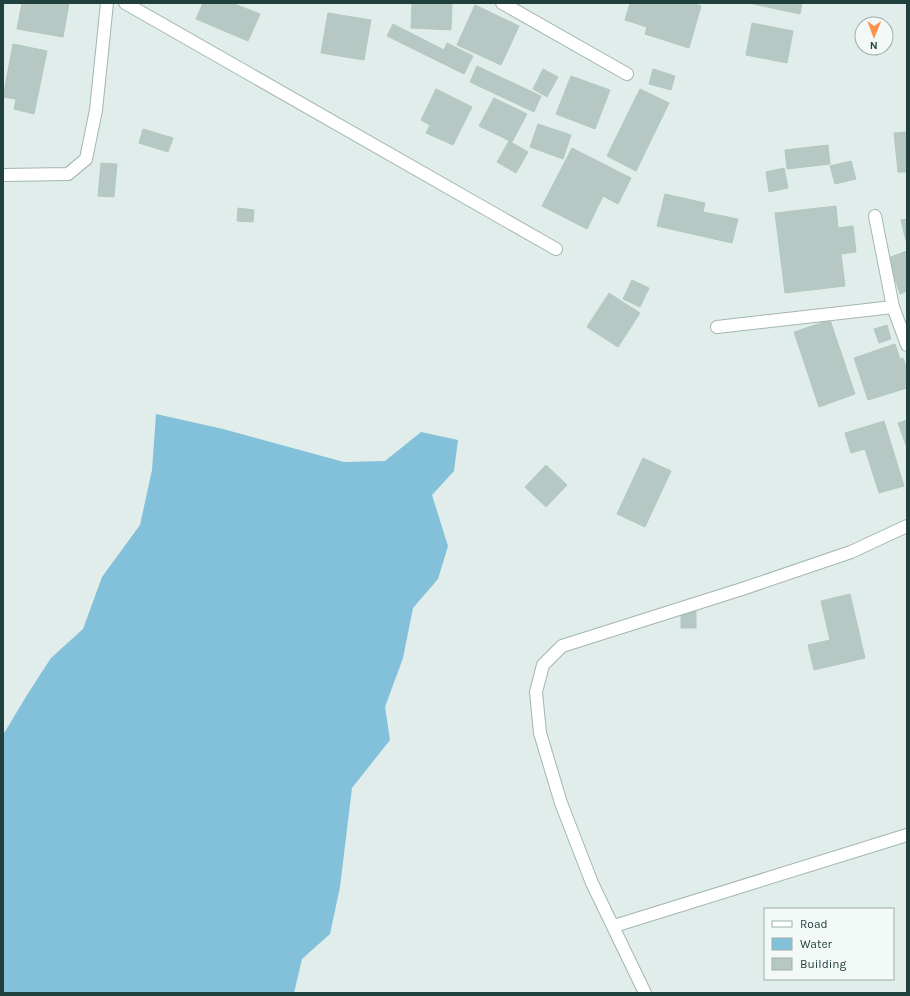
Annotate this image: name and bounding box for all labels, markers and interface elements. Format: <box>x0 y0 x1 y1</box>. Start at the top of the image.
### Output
north arrow <box>854 16 894 56</box>
text: N <box>870 39 878 52</box>
legend <box>764 908 894 980</box>
text: Road <box>800 917 828 931</box>
text: Water <box>800 937 833 951</box>
text: Building <box>800 957 847 971</box>

